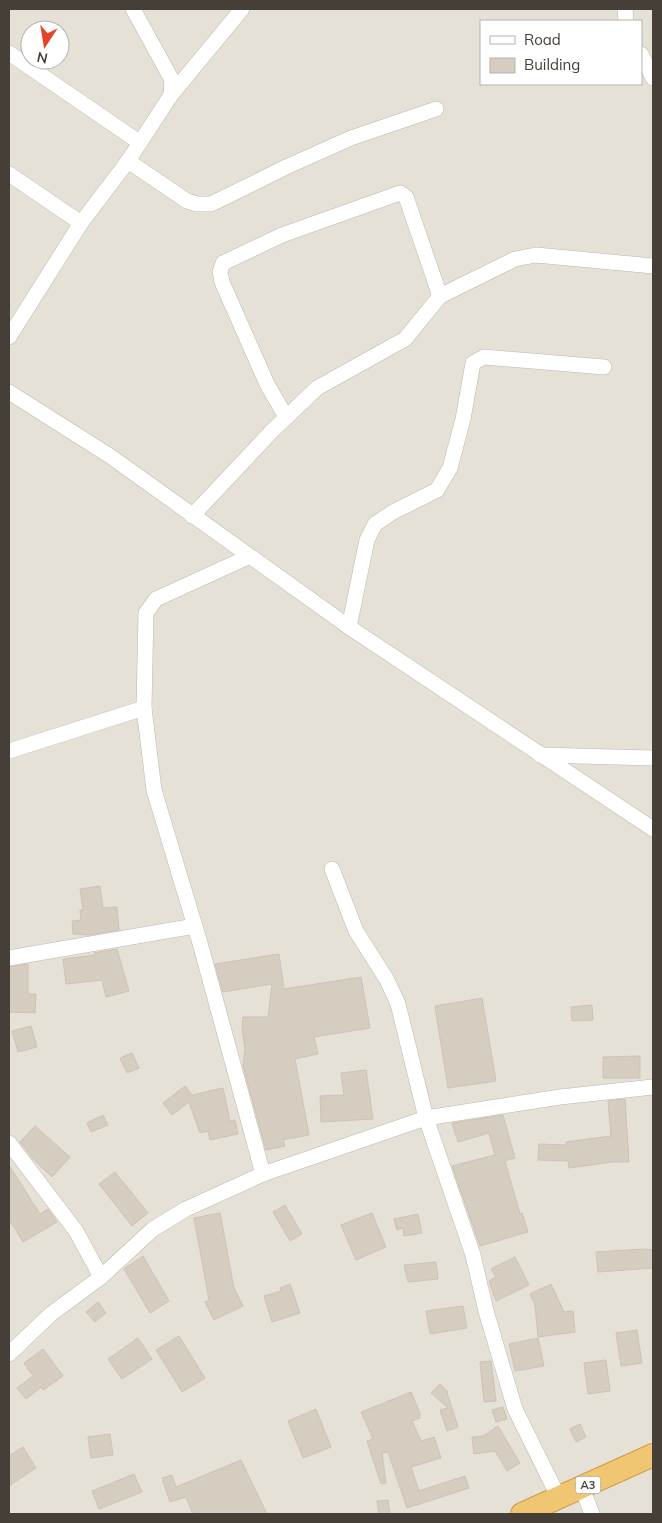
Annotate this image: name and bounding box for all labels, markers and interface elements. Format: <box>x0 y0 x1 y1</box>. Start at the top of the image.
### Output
north arrow <box>20 20 70 70</box>
legend <box>480 20 642 85</box>
text: Road <box>524 30 561 49</box>
text: N <box>35 48 49 68</box>
text: Building <box>524 55 580 74</box>
road number: A3 <box>576 1476 600 1494</box>

